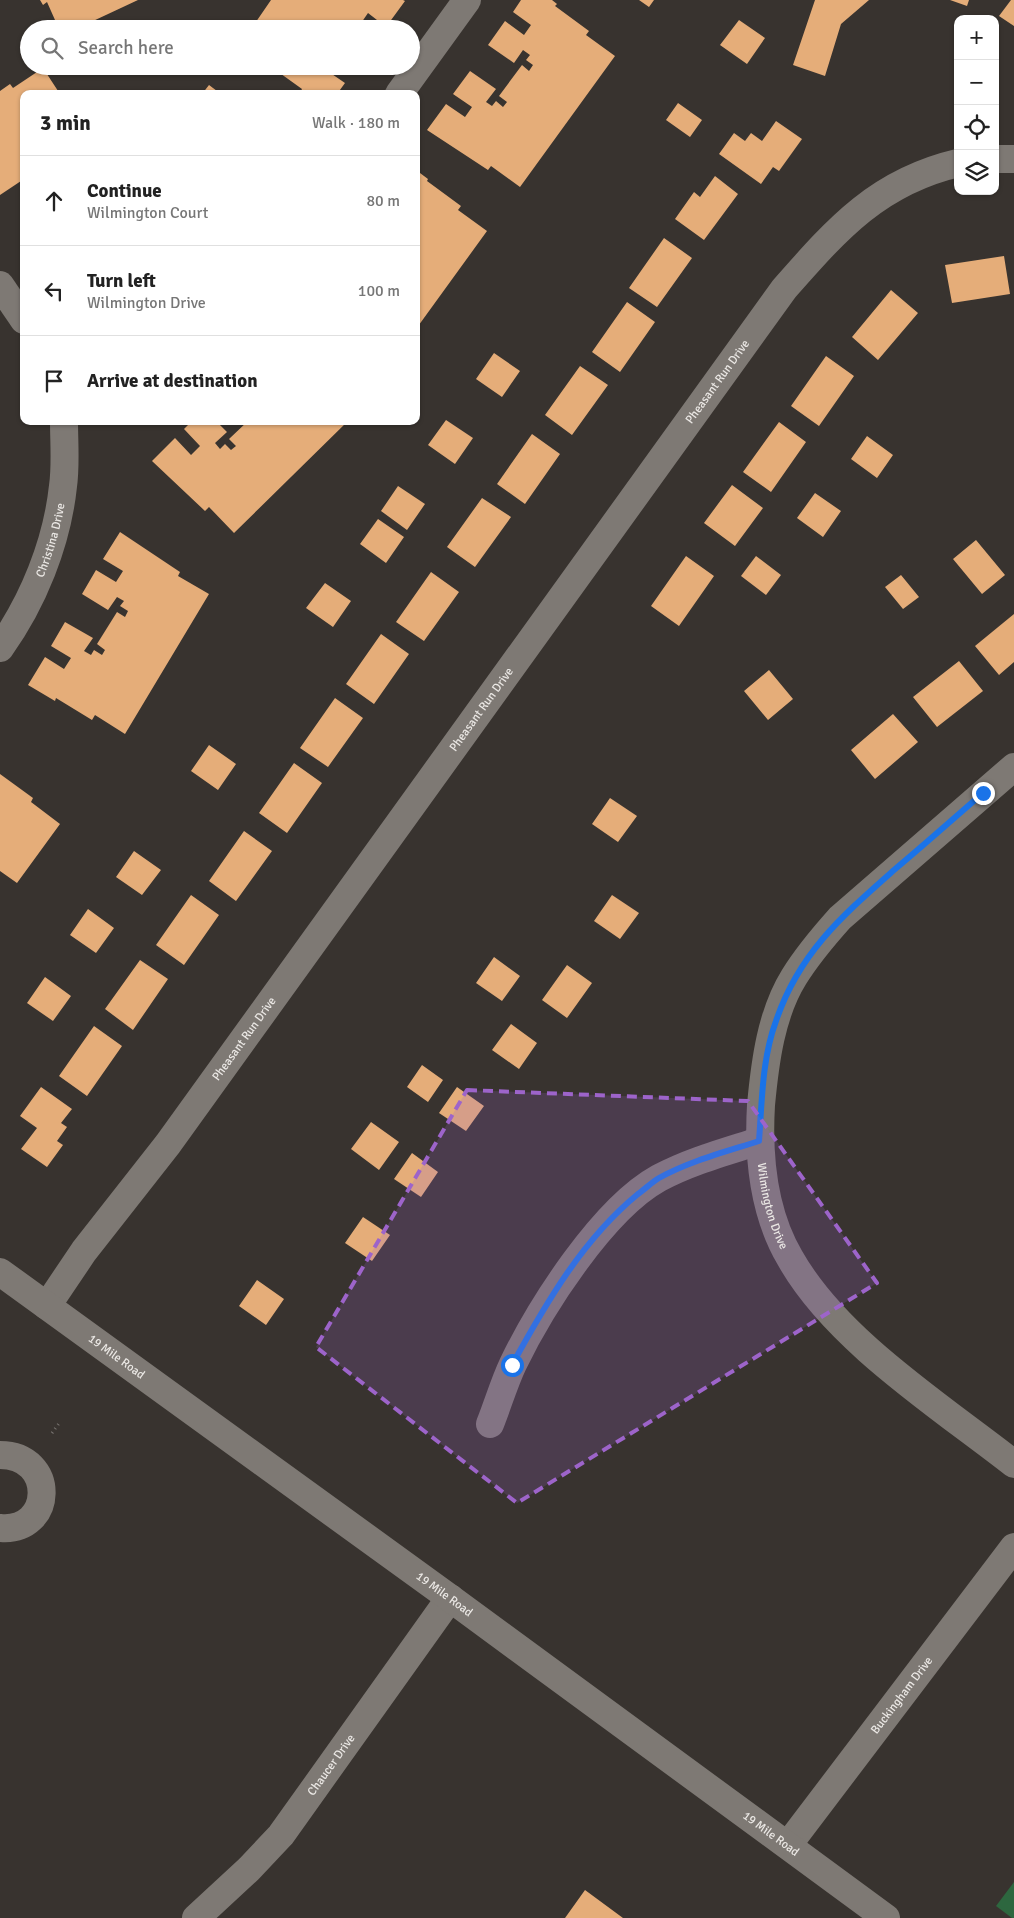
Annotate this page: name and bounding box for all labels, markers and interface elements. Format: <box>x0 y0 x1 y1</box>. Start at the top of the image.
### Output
map controls <box>954 15 999 195</box>
button: + <box>954 15 999 60</box>
search box <box>20 20 420 75</box>
icon: search <box>38 34 66 62</box>
text: Search here <box>78 36 174 60</box>
button: − <box>954 60 999 105</box>
button: locate <box>954 105 999 150</box>
text: 3 min <box>40 110 91 136</box>
text: Walk · 180 m <box>312 113 400 133</box>
button: layers <box>954 150 999 195</box>
text: Continue <box>87 179 162 203</box>
icon: ahead <box>40 187 68 215</box>
text: 80 m <box>366 191 400 211</box>
text: Wilmington Court <box>87 203 208 223</box>
text: Turn left <box>87 269 156 293</box>
icon: left <box>40 277 68 305</box>
text: 100 m <box>358 281 400 301</box>
text: Wilmington Drive <box>87 293 206 313</box>
street label: Pheasant Run Drive <box>682 337 753 427</box>
icon: arrive <box>40 367 68 395</box>
text: Arrive at destination <box>87 369 258 393</box>
street label: Christina Drive <box>33 502 69 580</box>
street label: Pheasant Run Drive <box>446 665 517 755</box>
route end <box>972 782 995 805</box>
street label: Pheasant Run Drive <box>209 994 279 1084</box>
street label: Wilmington Drive <box>754 1162 791 1252</box>
street label: 19 Mile Road <box>85 1331 148 1382</box>
route start <box>501 1354 524 1377</box>
street label: 19 Mile Road <box>413 1569 476 1620</box>
street label: Buckingham Drive <box>868 1654 936 1737</box>
street label: Chaucer Drive <box>304 1732 358 1799</box>
street label: 19 Mile Road <box>740 1808 802 1860</box>

